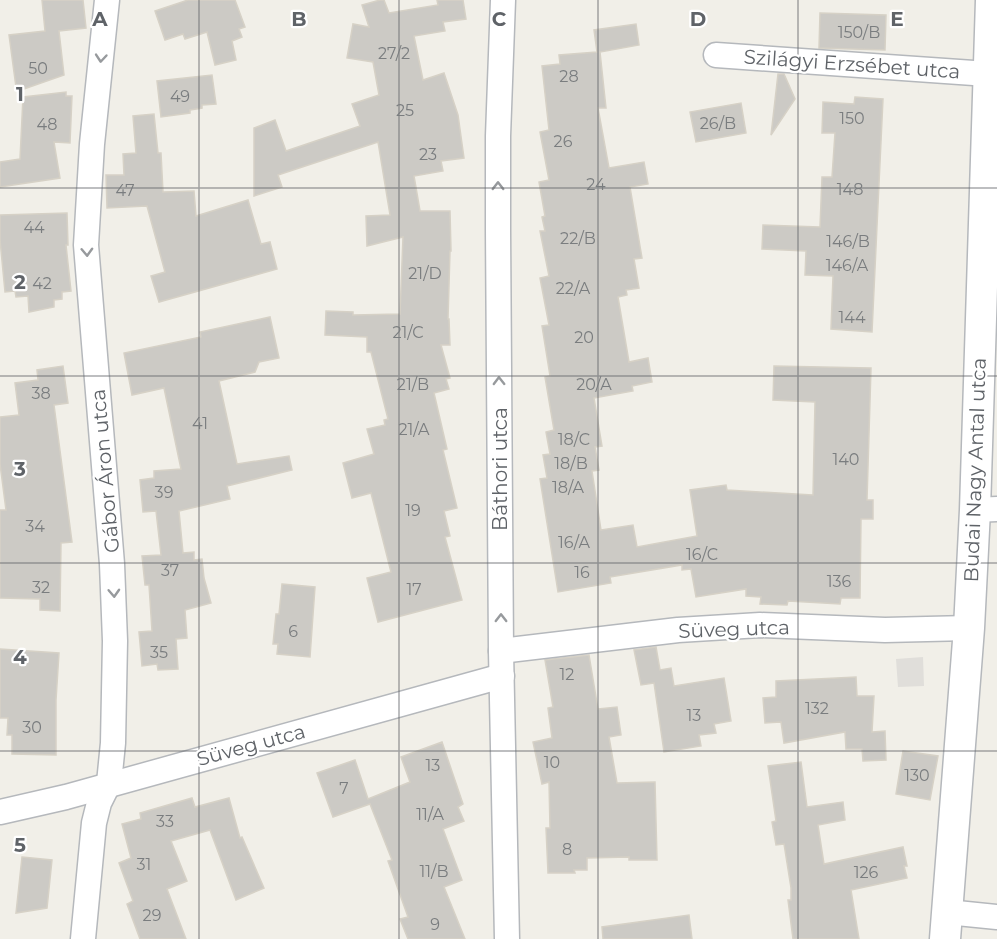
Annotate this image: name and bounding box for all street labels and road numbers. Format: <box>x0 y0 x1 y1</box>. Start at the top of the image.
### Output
street label: Szilágyi Erzsébet utca <box>743 44 961 84</box>
street label: Budai Nagy Antal utca <box>959 357 991 583</box>
street label: Gábor Áron utca <box>86 388 124 554</box>
street label: Báthori utca <box>488 407 512 531</box>
street label: Süveg utca <box>678 615 790 643</box>
street label: Süveg utca <box>194 719 308 771</box>

